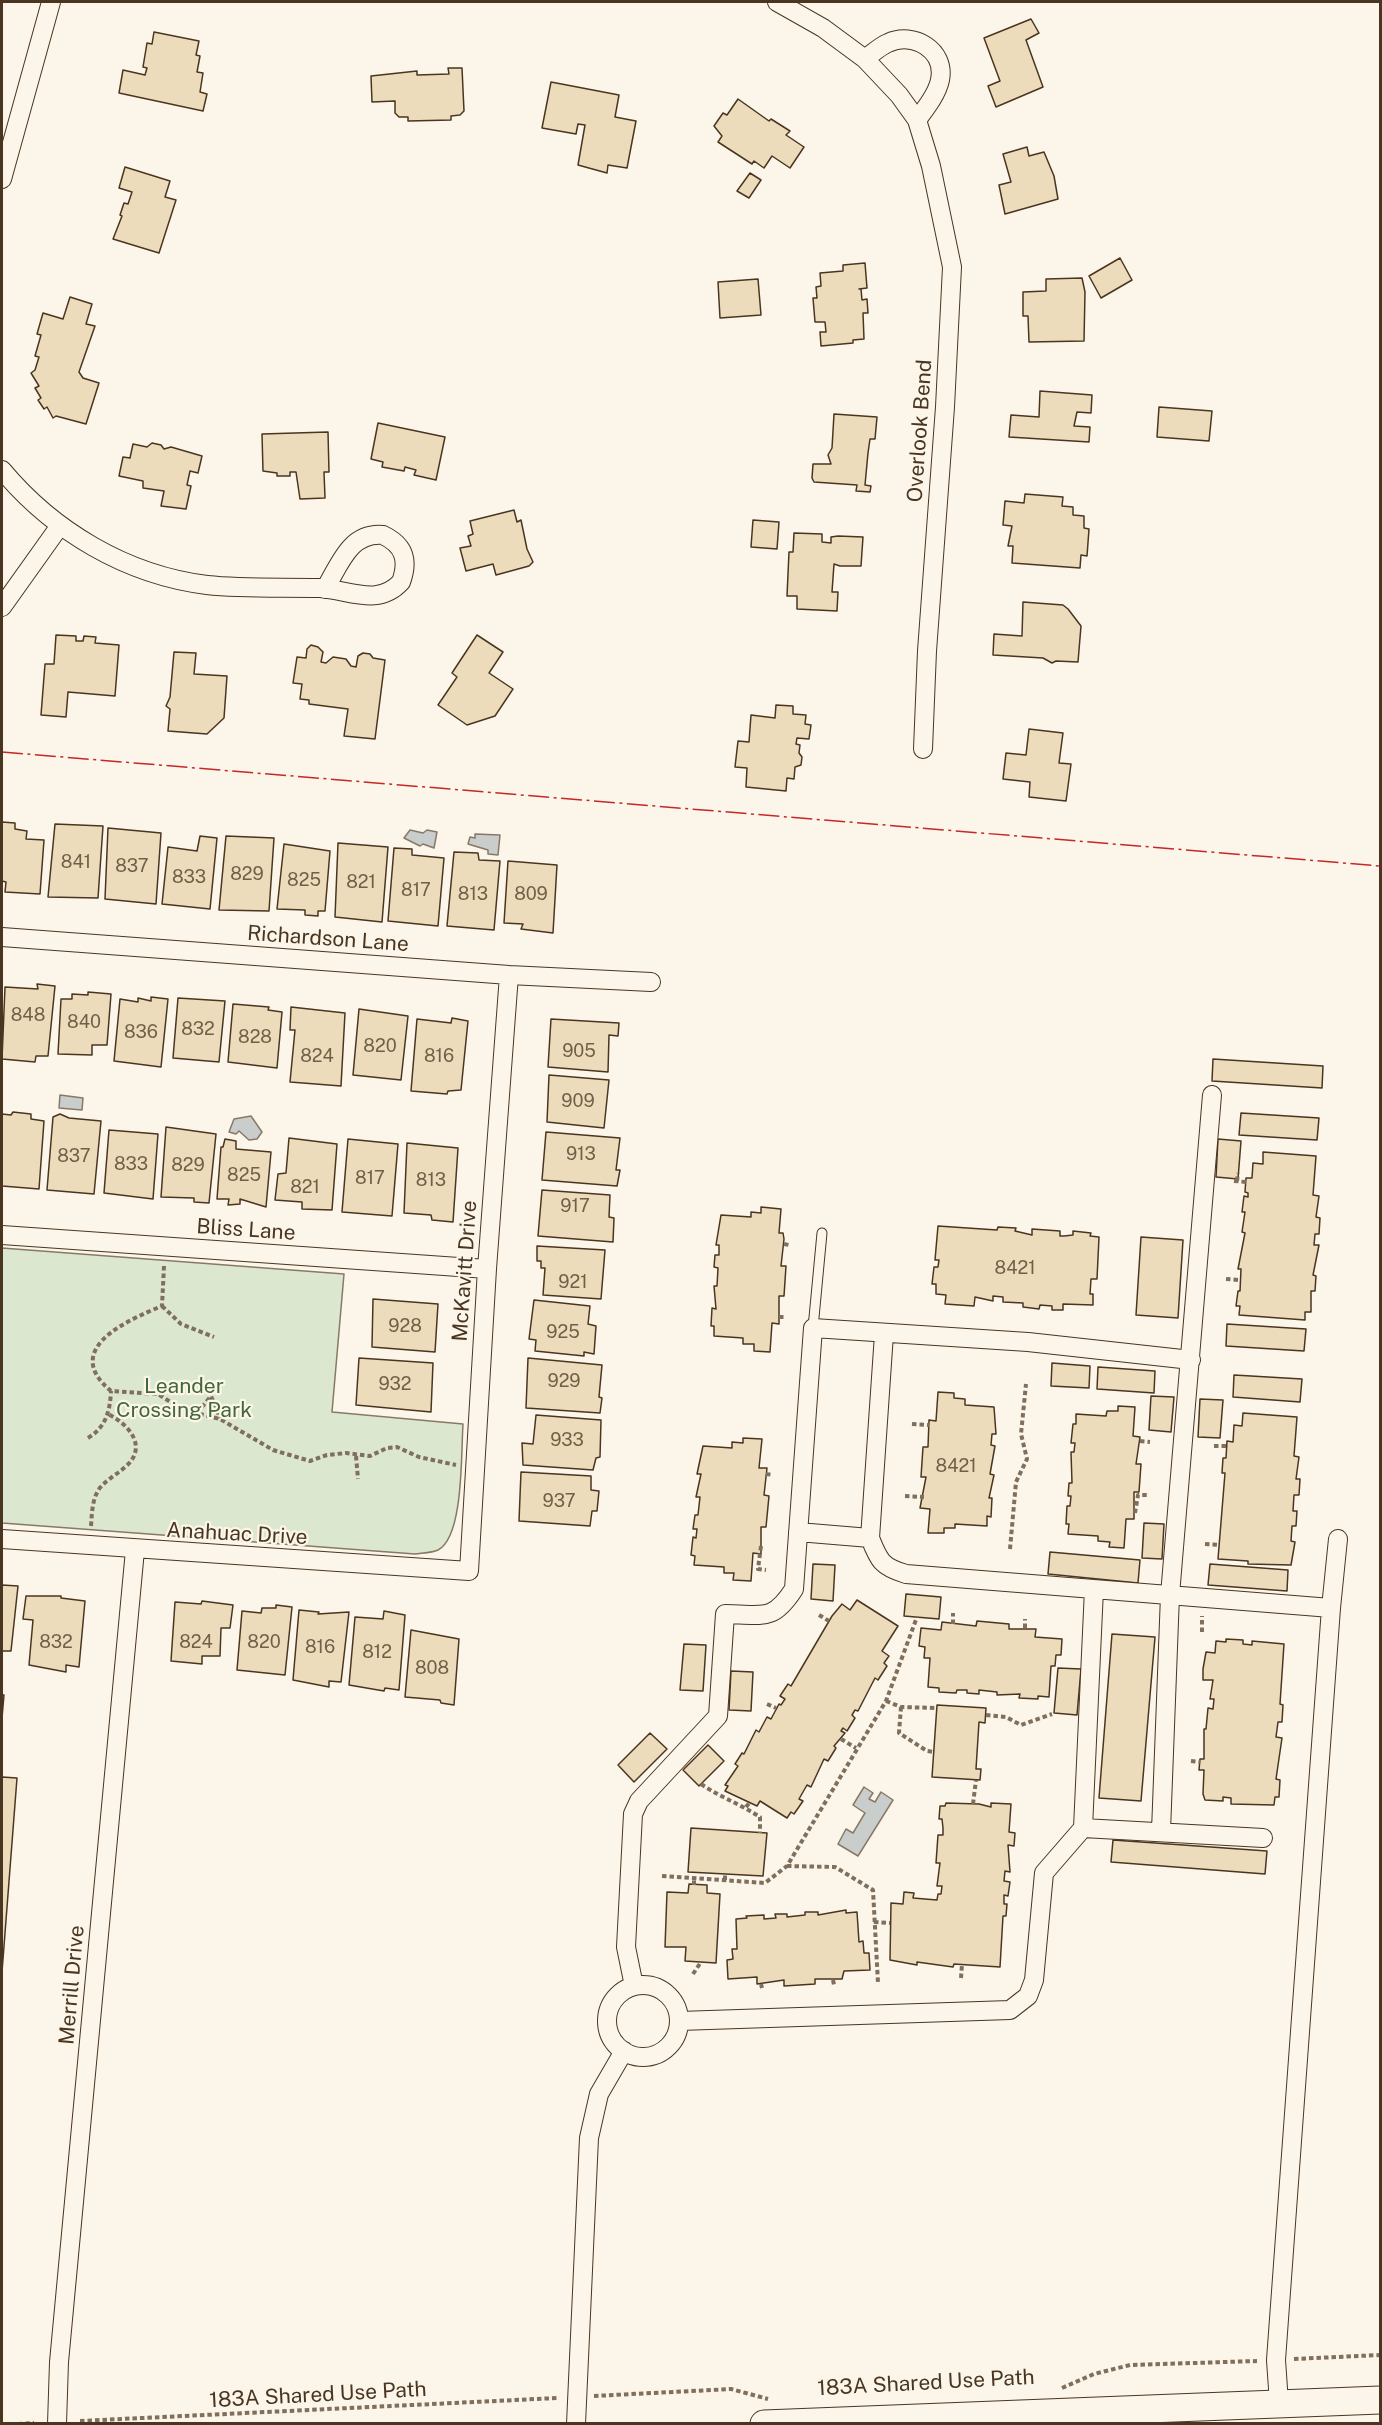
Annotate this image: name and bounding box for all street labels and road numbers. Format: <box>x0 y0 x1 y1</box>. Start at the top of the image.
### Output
street label: Overlook Bend <box>902 359 938 503</box>
street label: Richardson Lane <box>246 921 410 957</box>
street label: McKavitt Drive <box>447 1200 483 1342</box>
street label: Bliss Lane <box>196 1214 296 1246</box>
street label: Anahuac Drive <box>166 1518 308 1550</box>
street label: Merrill Drive <box>54 1924 90 2046</box>
street label: 183A Shared Use Path <box>817 2365 1035 2401</box>
street label: 183A Shared Use Path <box>209 2377 427 2413</box>

